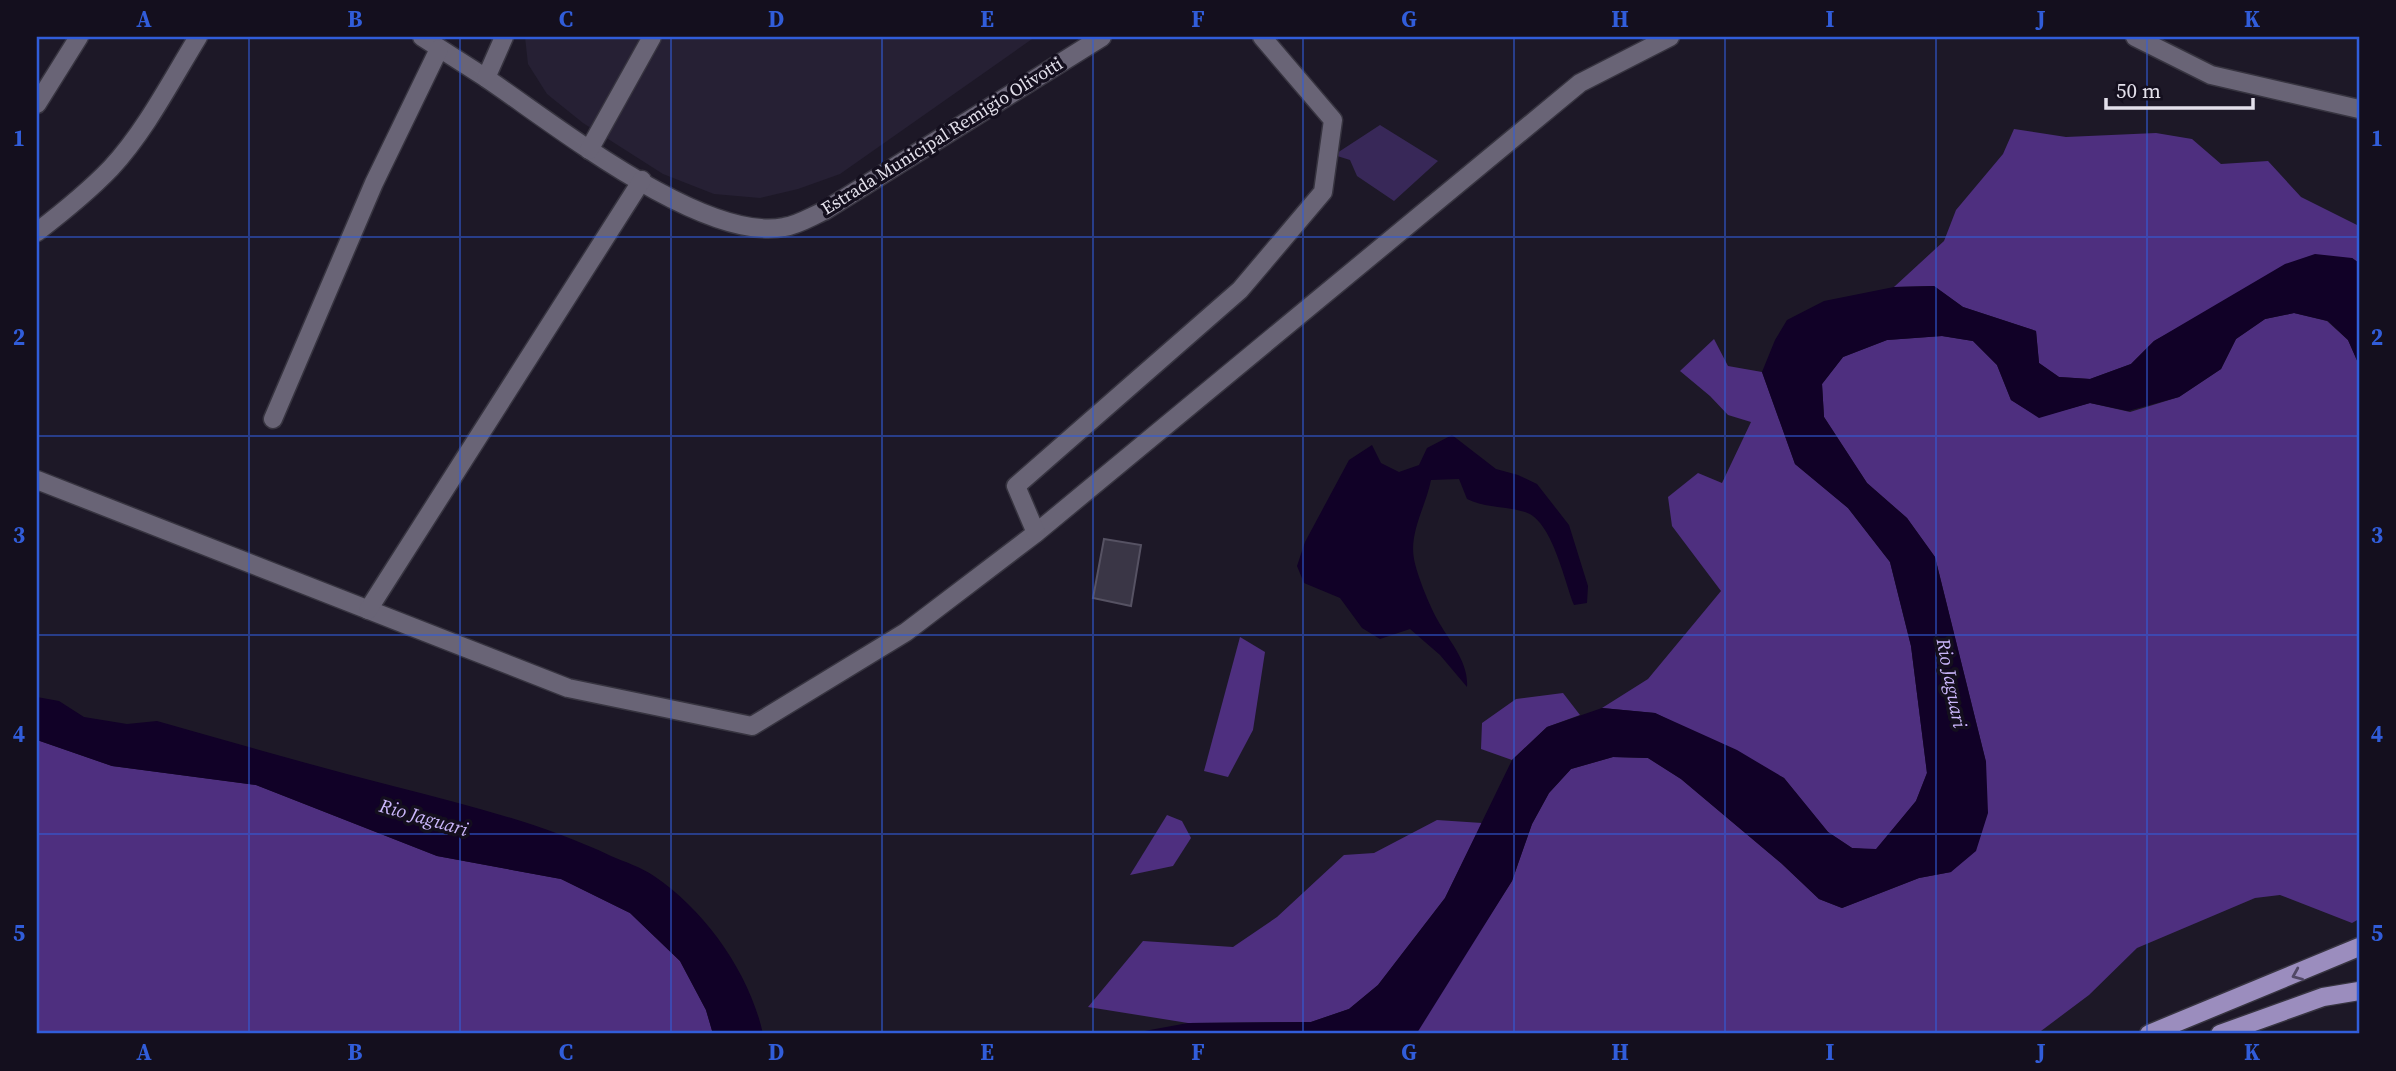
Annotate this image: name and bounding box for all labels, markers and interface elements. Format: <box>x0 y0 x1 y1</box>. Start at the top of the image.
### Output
text: A <box>136 3 152 35</box>
text: B <box>348 3 363 35</box>
text: C <box>559 3 573 35</box>
text: D <box>768 3 784 35</box>
text: E <box>980 3 994 35</box>
text: F <box>1191 3 1205 35</box>
text: G <box>1401 3 1417 35</box>
text: H <box>1611 3 1629 35</box>
text: I <box>1826 3 1835 35</box>
text: J <box>2034 3 2046 35</box>
text: K <box>2244 3 2260 35</box>
street label: Estrada Municipal Remigio Olivotti <box>816 51 1067 220</box>
scale bar <box>2106 66 2252 110</box>
text: 50 m <box>2116 76 2161 105</box>
text: 1 <box>13 122 25 154</box>
text: 1 <box>2371 122 2383 154</box>
text: 2 <box>13 321 25 353</box>
text: 2 <box>2371 321 2383 353</box>
text: 3 <box>13 519 25 551</box>
text: 3 <box>2371 519 2383 551</box>
water label: Rio Jaguari <box>1930 635 1973 730</box>
text: 4 <box>13 718 25 750</box>
text: 4 <box>2371 718 2383 750</box>
water label: Rio Jaguari <box>376 792 472 842</box>
text: 5 <box>13 917 25 949</box>
text: 5 <box>2371 917 2383 949</box>
one-way arrow <box>2291 967 2304 981</box>
text: A <box>136 1036 152 1068</box>
text: B <box>348 1036 363 1068</box>
text: C <box>559 1036 573 1068</box>
text: D <box>768 1036 784 1068</box>
text: E <box>980 1036 994 1068</box>
text: F <box>1191 1036 1205 1068</box>
text: G <box>1401 1036 1417 1068</box>
text: H <box>1611 1036 1629 1068</box>
text: I <box>1826 1036 1835 1068</box>
text: J <box>2034 1036 2046 1068</box>
text: K <box>2244 1036 2260 1068</box>

